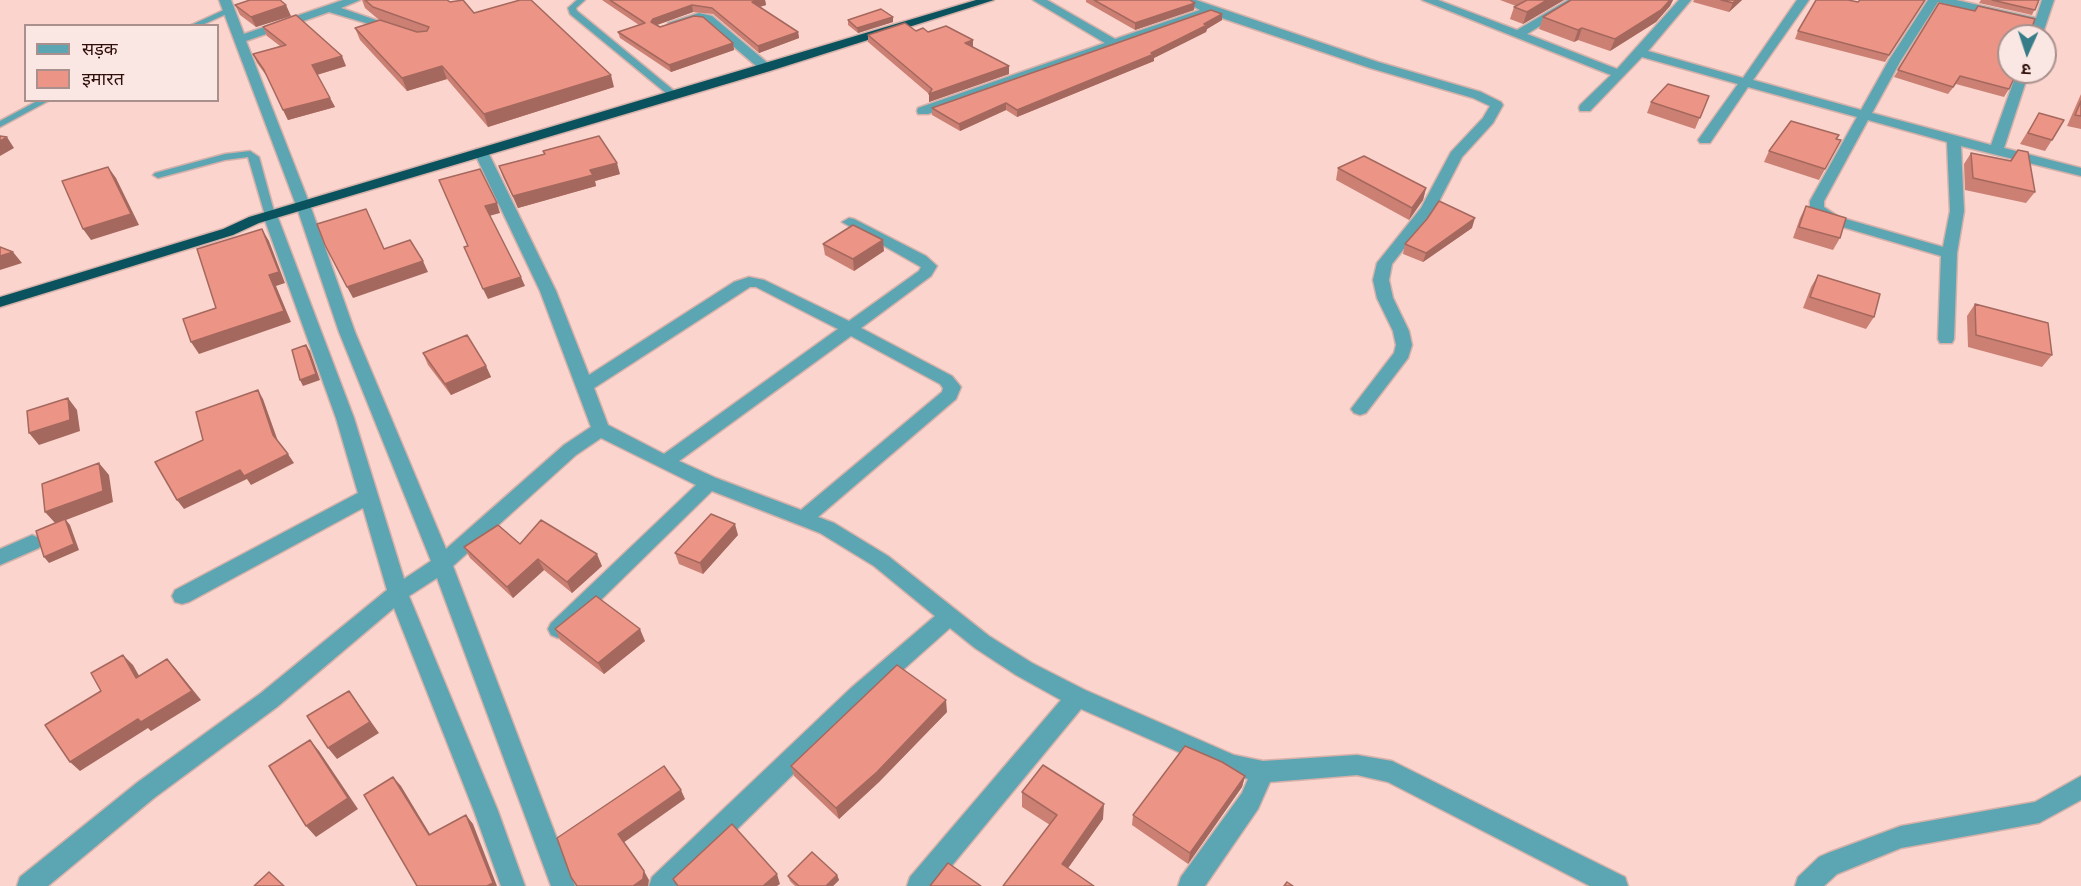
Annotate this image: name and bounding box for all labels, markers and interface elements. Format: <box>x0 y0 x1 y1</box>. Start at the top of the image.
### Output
legend <box>24 24 219 102</box>
north arrow <box>1997 24 2057 84</box>
text: सड़क <box>82 37 118 60</box>
text: उ <box>2021 60 2031 80</box>
text: इमारत <box>82 67 124 90</box>

